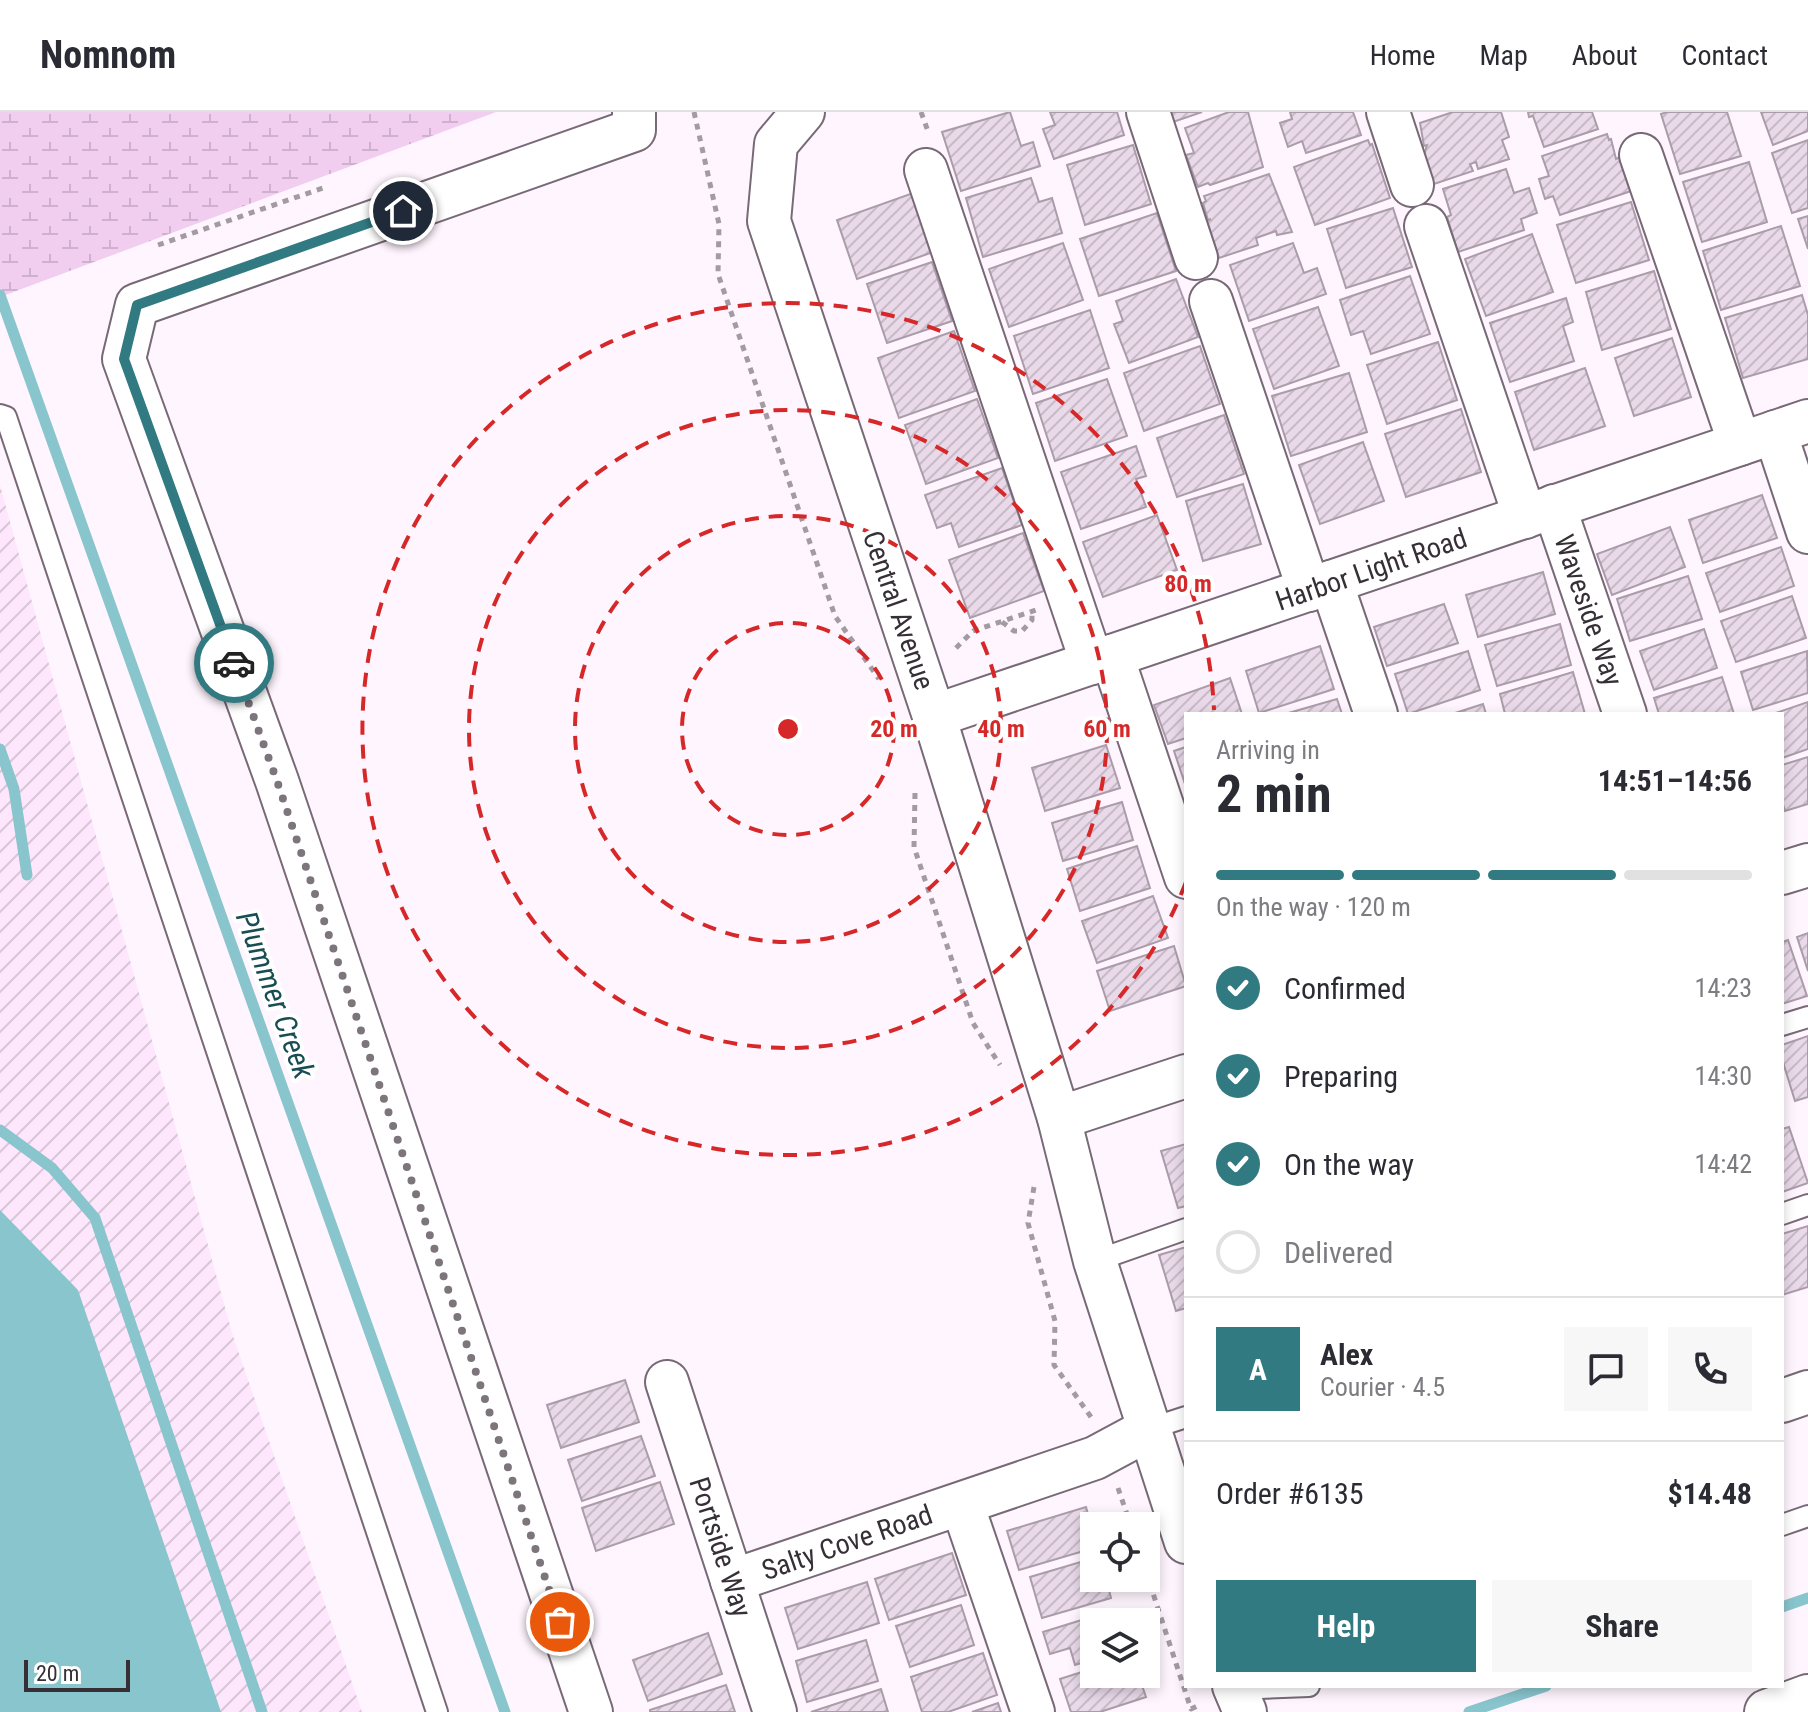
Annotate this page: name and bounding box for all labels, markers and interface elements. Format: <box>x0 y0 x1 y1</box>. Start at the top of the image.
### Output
text: Nomnom <box>40 33 176 77</box>
text: Home <box>1370 39 1435 72</box>
text: Map <box>1479 39 1528 72</box>
text: About <box>1572 39 1638 72</box>
text: Contact <box>1682 39 1768 72</box>
pin <box>369 177 437 245</box>
icon: home <box>381 189 425 233</box>
street label: Harbor Light Road <box>1271 521 1471 618</box>
street label: Central Avenue <box>856 526 941 694</box>
street label: Waveside Way <box>1547 530 1630 690</box>
text: 80 m <box>1164 570 1212 598</box>
courier <box>194 623 274 703</box>
icon: car <box>212 641 256 685</box>
centre of rings <box>774 715 802 743</box>
text: 20 m <box>870 715 918 743</box>
text: 40 m <box>977 715 1025 743</box>
text: 60 m <box>1083 715 1131 743</box>
text: Arriving in <box>1216 735 1320 765</box>
text: 14:51–14:56 <box>1598 763 1752 798</box>
text: 2 min <box>1216 764 1332 825</box>
text: On the way · 120 m <box>1216 892 1411 922</box>
water label: Plummer Creek <box>229 906 322 1084</box>
icon: check <box>1216 966 1260 1010</box>
text: Confirmed <box>1284 971 1406 1006</box>
text: 14:23 <box>1695 973 1752 1003</box>
icon: check <box>1216 1054 1260 1098</box>
text: Preparing <box>1284 1059 1398 1094</box>
text: 14:30 <box>1695 1061 1752 1091</box>
icon: check <box>1216 1142 1260 1186</box>
text: On the way <box>1284 1147 1414 1182</box>
text: 14:42 <box>1695 1149 1752 1179</box>
text: Delivered <box>1284 1235 1393 1270</box>
button: chat <box>1564 1327 1648 1411</box>
button: phone <box>1668 1327 1752 1411</box>
text: Alex <box>1320 1337 1373 1372</box>
text: A <box>1249 1352 1267 1387</box>
text: Courier · 4.5 <box>1320 1372 1445 1402</box>
street label: Portside Way <box>682 1473 759 1622</box>
text: Order #6135 <box>1216 1476 1364 1511</box>
text: $14.48 <box>1667 1476 1752 1511</box>
street label: Salty Cove Road <box>758 1498 937 1587</box>
map controls <box>1080 1512 1160 1688</box>
button: locate <box>1080 1512 1160 1592</box>
button: Help <box>1216 1580 1476 1672</box>
button: Share <box>1492 1580 1752 1672</box>
pin <box>526 1588 594 1656</box>
icon: bag <box>538 1600 582 1644</box>
button: layers <box>1080 1608 1160 1688</box>
scale bar <box>24 1656 130 1692</box>
text: 20 m <box>36 1661 79 1686</box>

